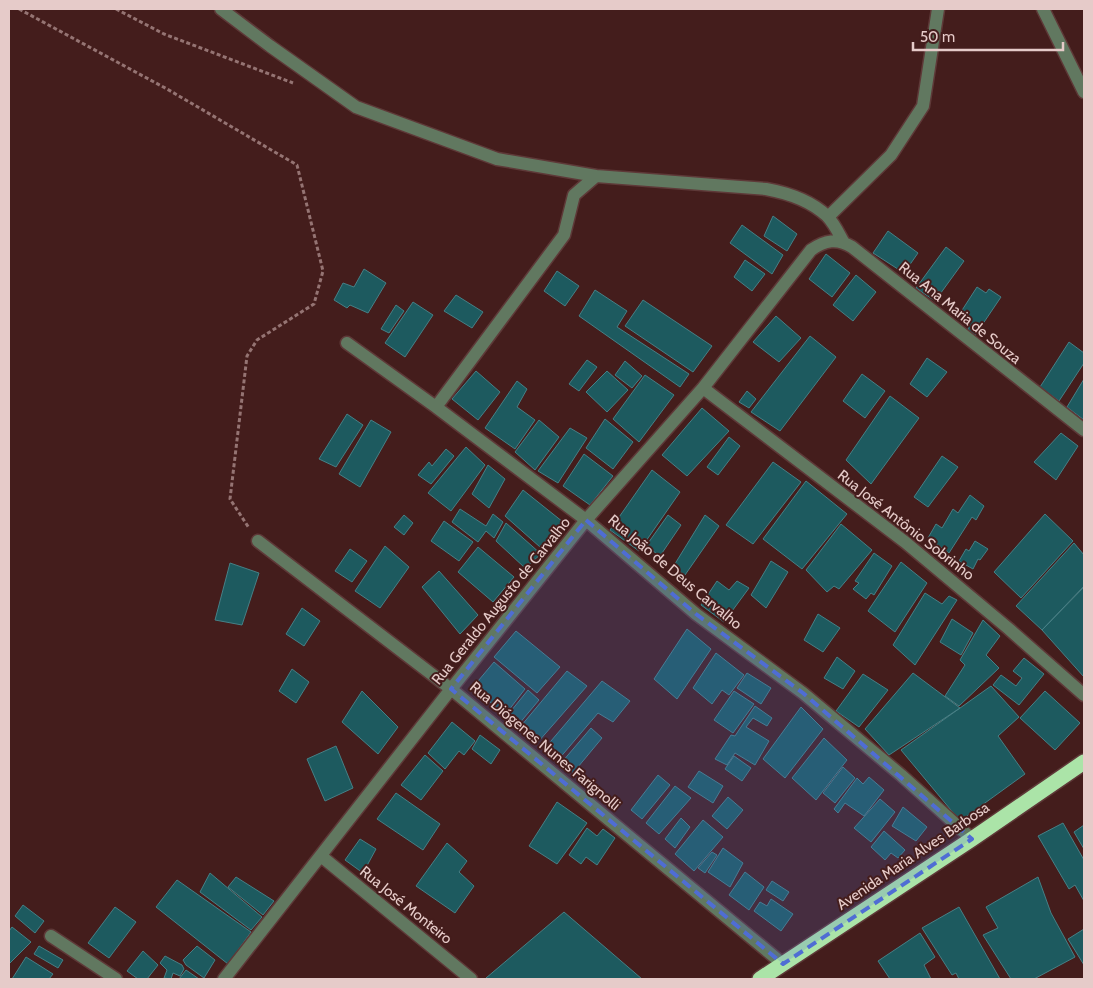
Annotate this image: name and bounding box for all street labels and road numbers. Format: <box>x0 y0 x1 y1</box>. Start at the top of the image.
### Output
street label: Rua Ana Maria de Souza <box>895 258 1025 368</box>
street label: Rua José Antônio Sobrinho <box>834 466 978 584</box>
street label: Rua João de Deus Carvalho <box>605 511 745 633</box>
street label: Rua Geraldo Augusto de Carvalho <box>428 514 574 688</box>
street label: Rua Diógenes Nunes Farignolli <box>466 678 624 814</box>
street label: Avenida Maria Alves Barbosa <box>833 798 993 914</box>
street label: Rua José Monteiro <box>356 862 456 948</box>

